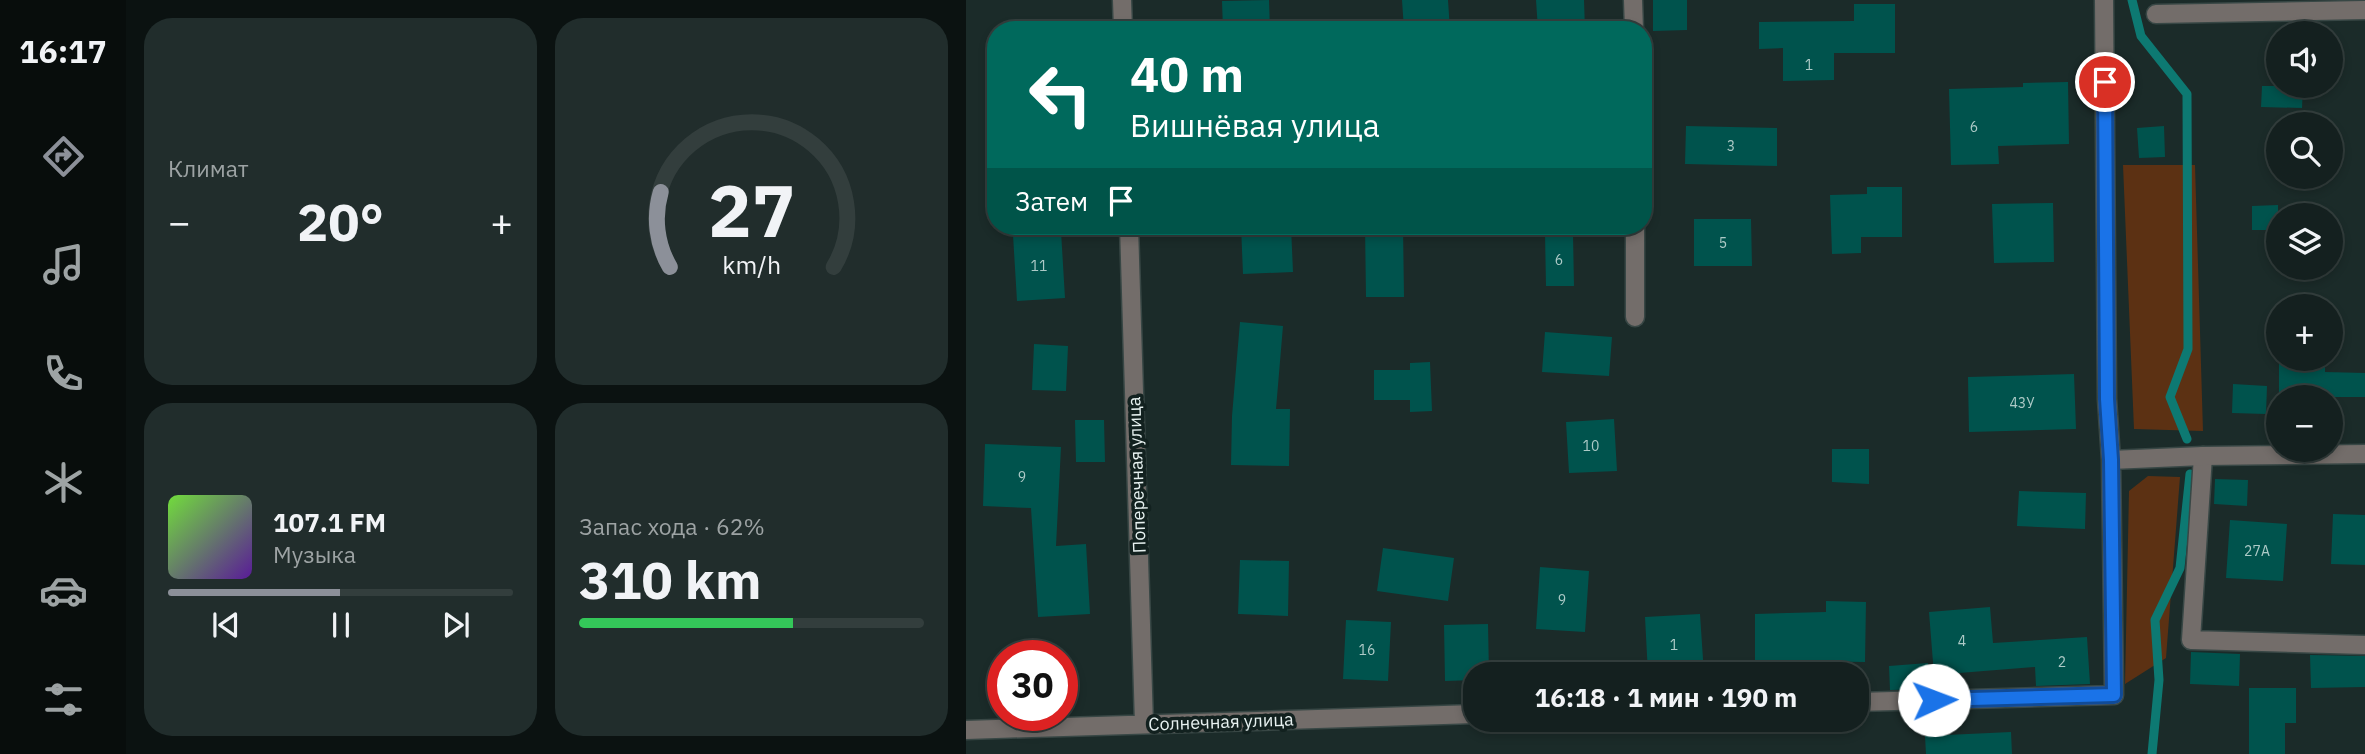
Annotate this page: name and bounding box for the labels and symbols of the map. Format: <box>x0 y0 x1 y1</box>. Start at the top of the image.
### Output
pin <box>2075 52 2135 112</box>
house number: 1 <box>1805 56 1813 74</box>
house number: 6 <box>1970 118 1978 136</box>
house number: 3 <box>1727 137 1735 155</box>
house number: 5 <box>1719 234 1727 252</box>
house number: 6 <box>1555 251 1563 269</box>
house number: 11 <box>1031 257 1047 275</box>
house number: 43У <box>2009 394 2035 412</box>
street label: Поперечная улица <box>1122 396 1151 554</box>
house number: 10 <box>1583 437 1599 455</box>
house number: 9 <box>1018 468 1026 486</box>
house number: 27А <box>2244 542 2270 560</box>
house number: 9 <box>1558 591 1566 609</box>
house number: 4 <box>1958 632 1966 650</box>
house number: 1 <box>1670 636 1678 654</box>
speed limit sign: 30 <box>987 640 1078 731</box>
house number: 16 <box>1359 641 1375 659</box>
house number: 2 <box>2058 653 2066 671</box>
position arrow <box>1897 663 1971 737</box>
street label: Солнечная улица <box>1148 707 1294 736</box>

